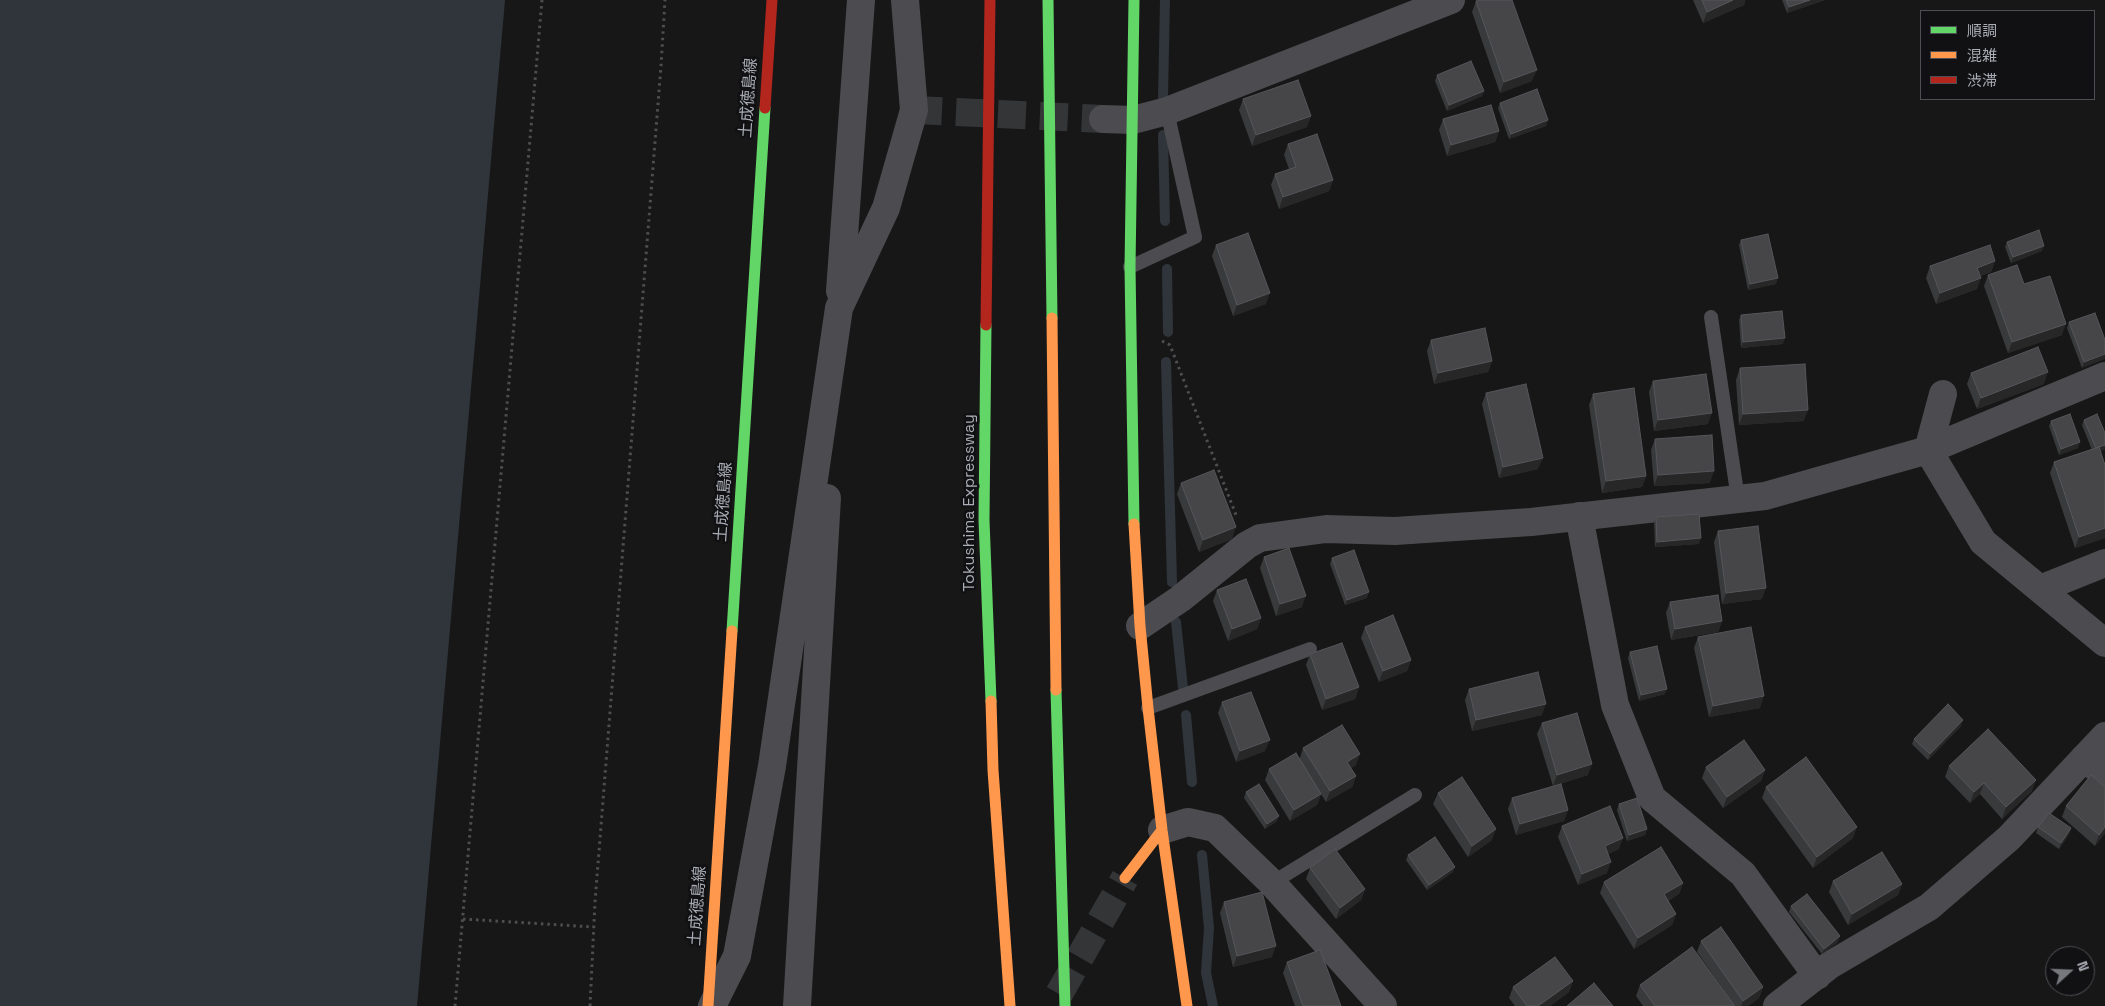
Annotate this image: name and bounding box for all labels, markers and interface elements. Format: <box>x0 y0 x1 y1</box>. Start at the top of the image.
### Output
legend <box>1920 10 2095 100</box>
text: 順調 <box>1967 21 1997 40</box>
text: 混雑 <box>1967 46 1997 65</box>
street label: 土成徳島線 <box>737 57 761 139</box>
text: 渋滞 <box>1967 71 1997 90</box>
street label: Tokushima Expressway <box>960 414 980 592</box>
street label: 土成徳島線 <box>712 461 736 543</box>
street label: 土成徳島線 <box>686 865 710 947</box>
north arrow <box>2045 946 2095 996</box>
text: N <box>2073 959 2093 974</box>

